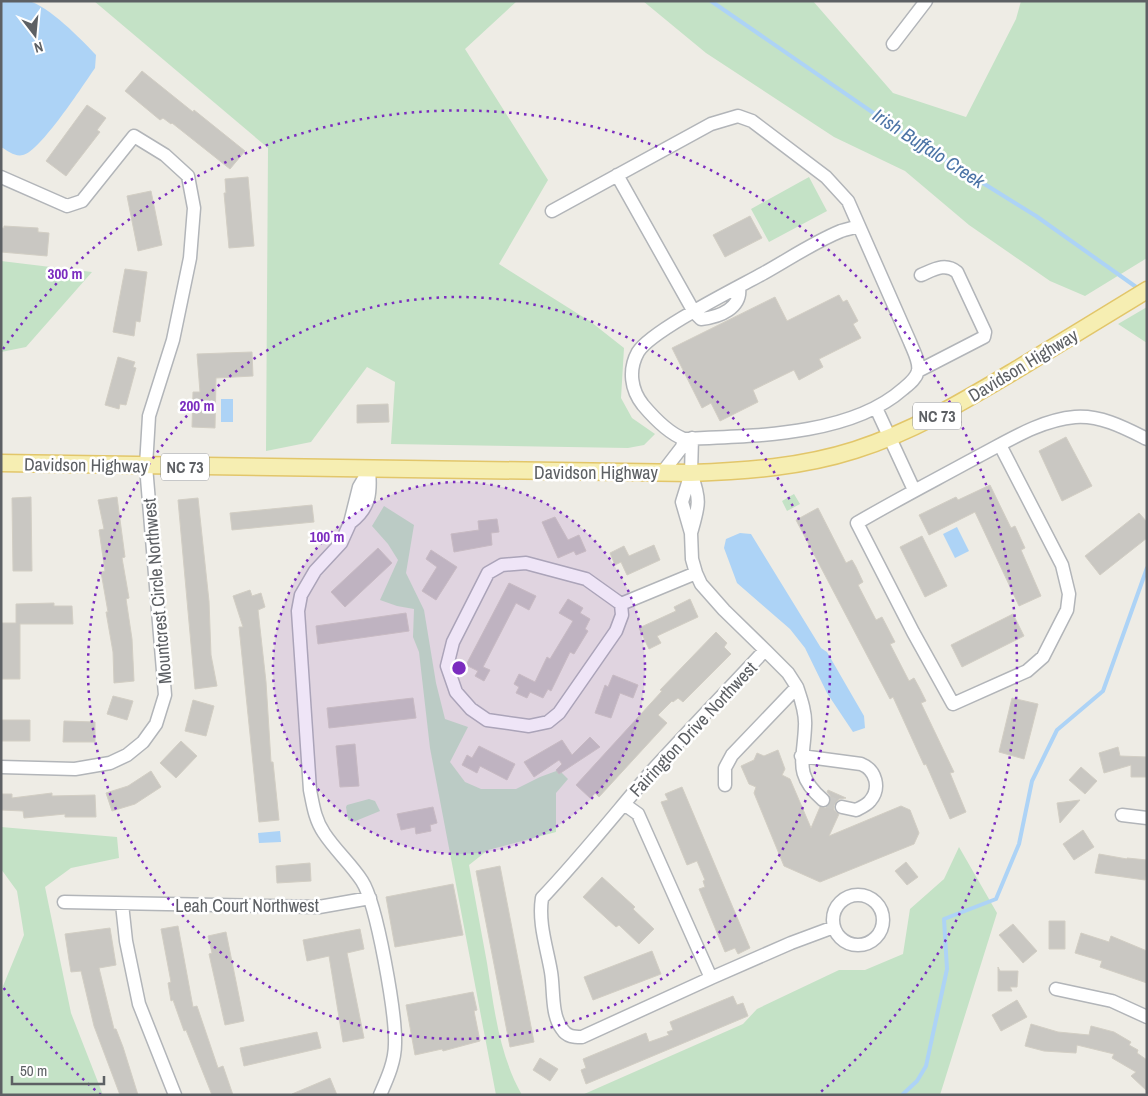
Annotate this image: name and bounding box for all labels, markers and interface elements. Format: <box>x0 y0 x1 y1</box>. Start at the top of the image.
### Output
north arrow <box>10 10 60 60</box>
text: N <box>32 38 45 57</box>
water label: Irish Buffalo Creek <box>868 102 991 195</box>
text: 300 m <box>48 263 82 284</box>
street label: Davidson Highway <box>963 322 1083 408</box>
text: 200 m <box>180 395 214 416</box>
road number: NC 73 <box>913 402 961 430</box>
street label: Davidson Highway <box>24 451 149 479</box>
road number: NC 73 <box>161 454 209 481</box>
street label: Davidson Highway <box>534 460 659 485</box>
street label: Mountcrest Circle Northwest <box>136 497 178 685</box>
text: 100 m <box>310 526 344 547</box>
street label: Fairington Drive Northwest <box>624 656 762 802</box>
centre of rings <box>450 659 468 677</box>
street label: Leah Court Northwest <box>175 893 319 918</box>
scale bar <box>12 1054 105 1086</box>
text: 50 m <box>20 1060 47 1081</box>

